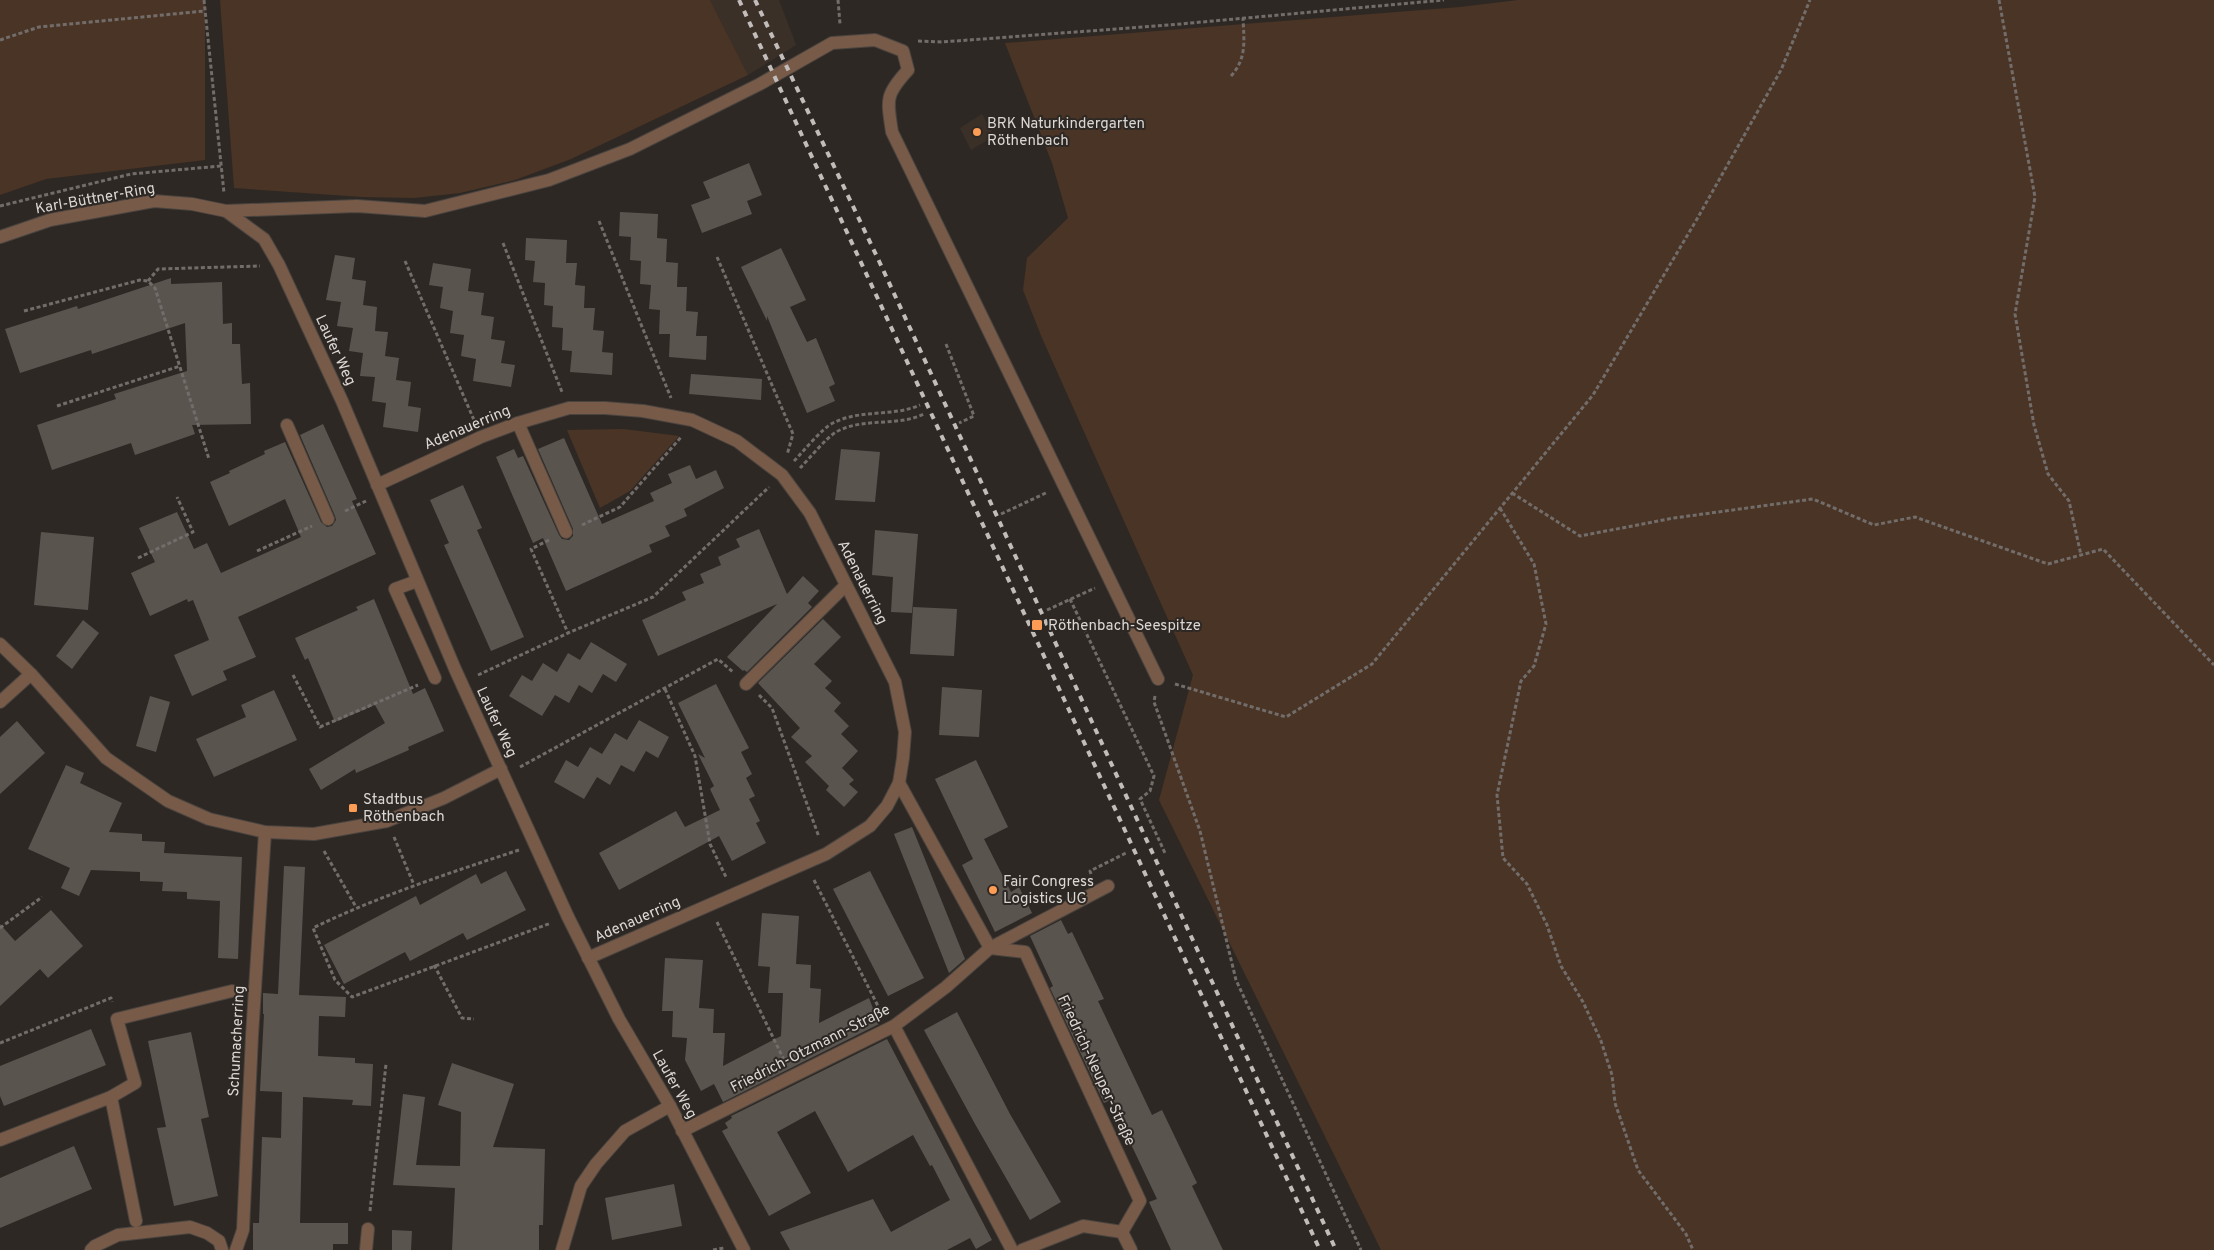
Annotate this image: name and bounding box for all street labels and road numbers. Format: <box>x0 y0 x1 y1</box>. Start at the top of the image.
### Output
street label: Karl-Büttner-Ring <box>34 180 157 219</box>
street label: Laufer Weg <box>310 312 359 389</box>
street label: Adenauerring <box>421 402 514 455</box>
street label: Adenauerring <box>832 537 891 628</box>
street label: Laufer Weg <box>471 684 520 761</box>
street label: Adenauerring <box>592 893 684 948</box>
street label: Schumacherring <box>225 985 250 1097</box>
street label: Friedrich-Neuper-Straße <box>1052 992 1139 1149</box>
street label: Friedrich-Otzmann-Straße <box>728 1001 894 1098</box>
street label: Laufer Weg <box>647 1047 700 1122</box>

